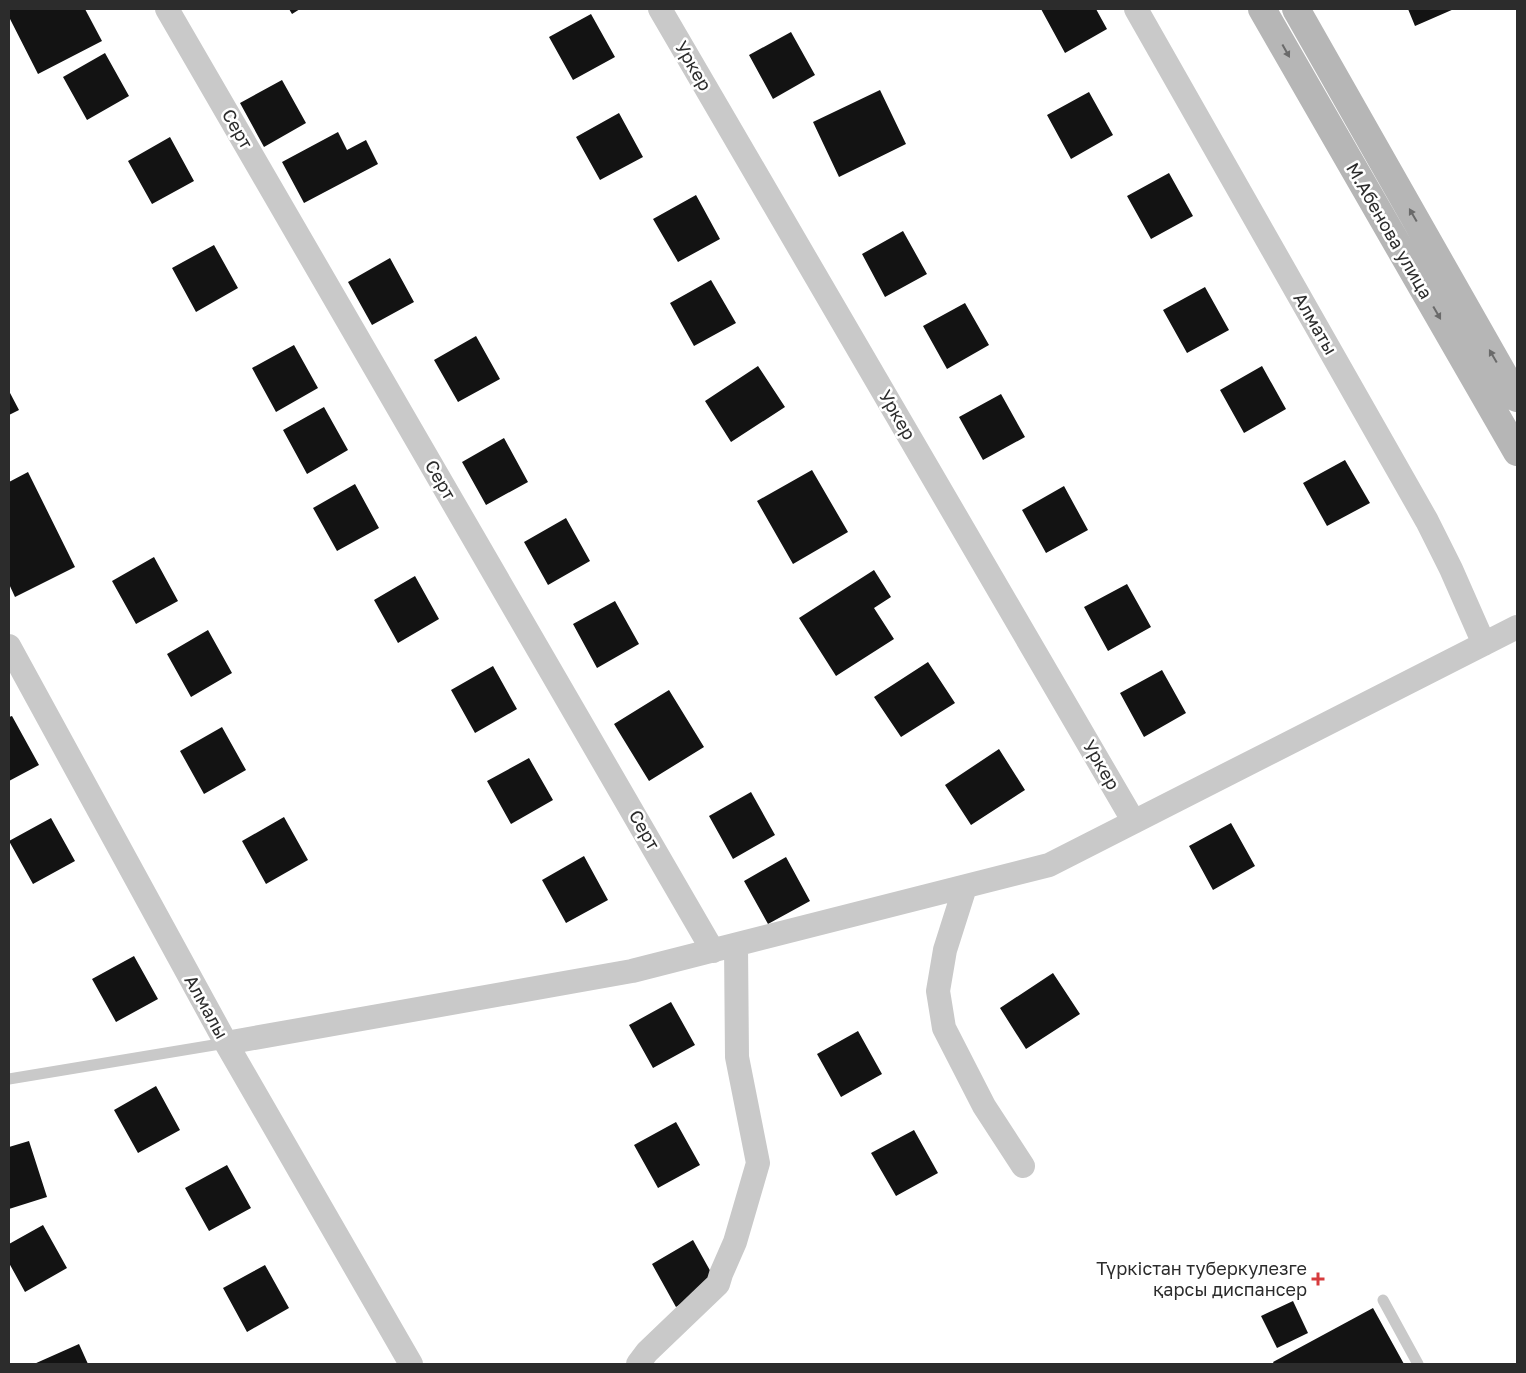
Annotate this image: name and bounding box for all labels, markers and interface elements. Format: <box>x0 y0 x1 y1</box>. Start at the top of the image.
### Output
street label: Уркер <box>671 37 717 94</box>
one-way arrow <box>1281 45 1290 58</box>
street label: Серт <box>218 105 258 153</box>
street label: М.Абенова улица <box>1342 159 1438 302</box>
one-way arrow <box>1409 207 1417 222</box>
street label: Алматы <box>1289 289 1342 358</box>
one-way arrow <box>1433 306 1441 321</box>
one-way arrow <box>1489 348 1497 363</box>
street label: Уркер <box>875 386 921 443</box>
street label: Серт <box>421 456 461 504</box>
street label: Уркер <box>1079 736 1125 793</box>
street label: Серт <box>625 806 665 854</box>
street label: Алмалы <box>180 971 233 1042</box>
place label: Түркістан туберкулезге қарсы диспансер <box>1096 1257 1307 1300</box>
marker: Түркістан туберкулезге қарсы диспансер <box>1311 1272 1325 1286</box>

